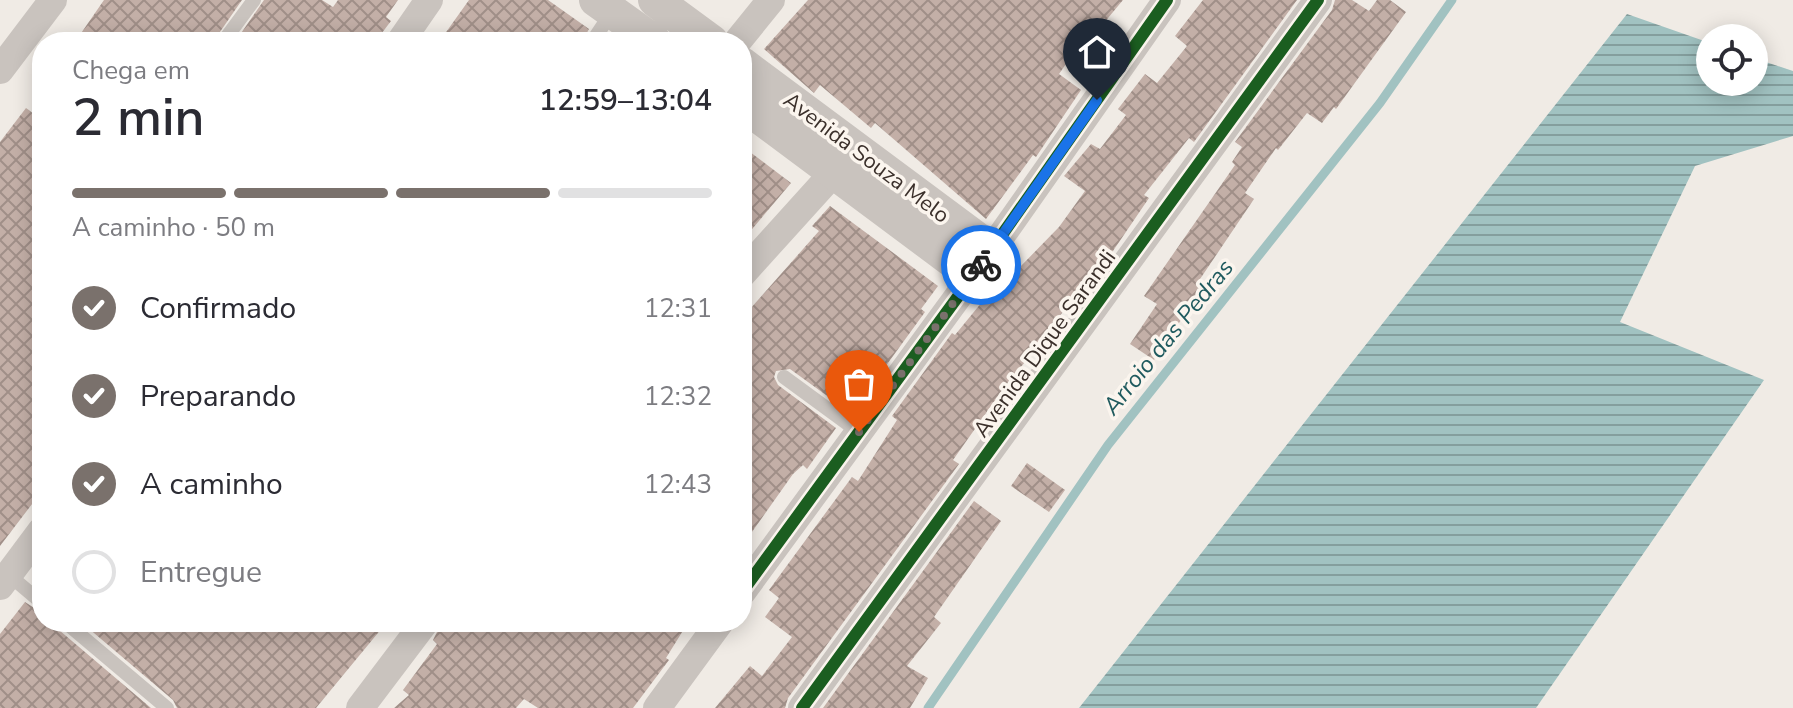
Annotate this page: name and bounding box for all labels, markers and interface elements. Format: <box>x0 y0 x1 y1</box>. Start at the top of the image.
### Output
pin <box>1063 18 1131 100</box>
map controls <box>1696 24 1768 96</box>
button: locate <box>1696 24 1768 96</box>
icon: home <box>1075 30 1119 74</box>
text: Chega em <box>72 53 190 88</box>
text: 12:59–13:04 <box>539 80 712 121</box>
text: 2 min <box>72 82 205 153</box>
street label: Avenida Souza Melo <box>777 85 956 230</box>
text: A caminho · 50 m <box>72 210 275 245</box>
courier <box>941 225 1021 305</box>
icon: bike <box>959 243 1003 287</box>
street label: Avenida Dique Sarandi <box>967 244 1123 443</box>
water label: Arroio das Pedras <box>1095 253 1241 422</box>
icon: check <box>72 286 116 330</box>
text: Confirmado <box>140 288 296 329</box>
text: 12:31 <box>644 291 712 326</box>
pin <box>825 350 893 432</box>
icon: bag <box>837 362 881 406</box>
icon: check <box>72 374 116 418</box>
text: Preparando <box>140 376 296 417</box>
text: 12:32 <box>644 379 712 414</box>
icon: check <box>72 462 116 506</box>
text: A caminho <box>140 464 283 505</box>
text: 12:43 <box>644 467 712 502</box>
text: Entregue <box>140 552 262 593</box>

